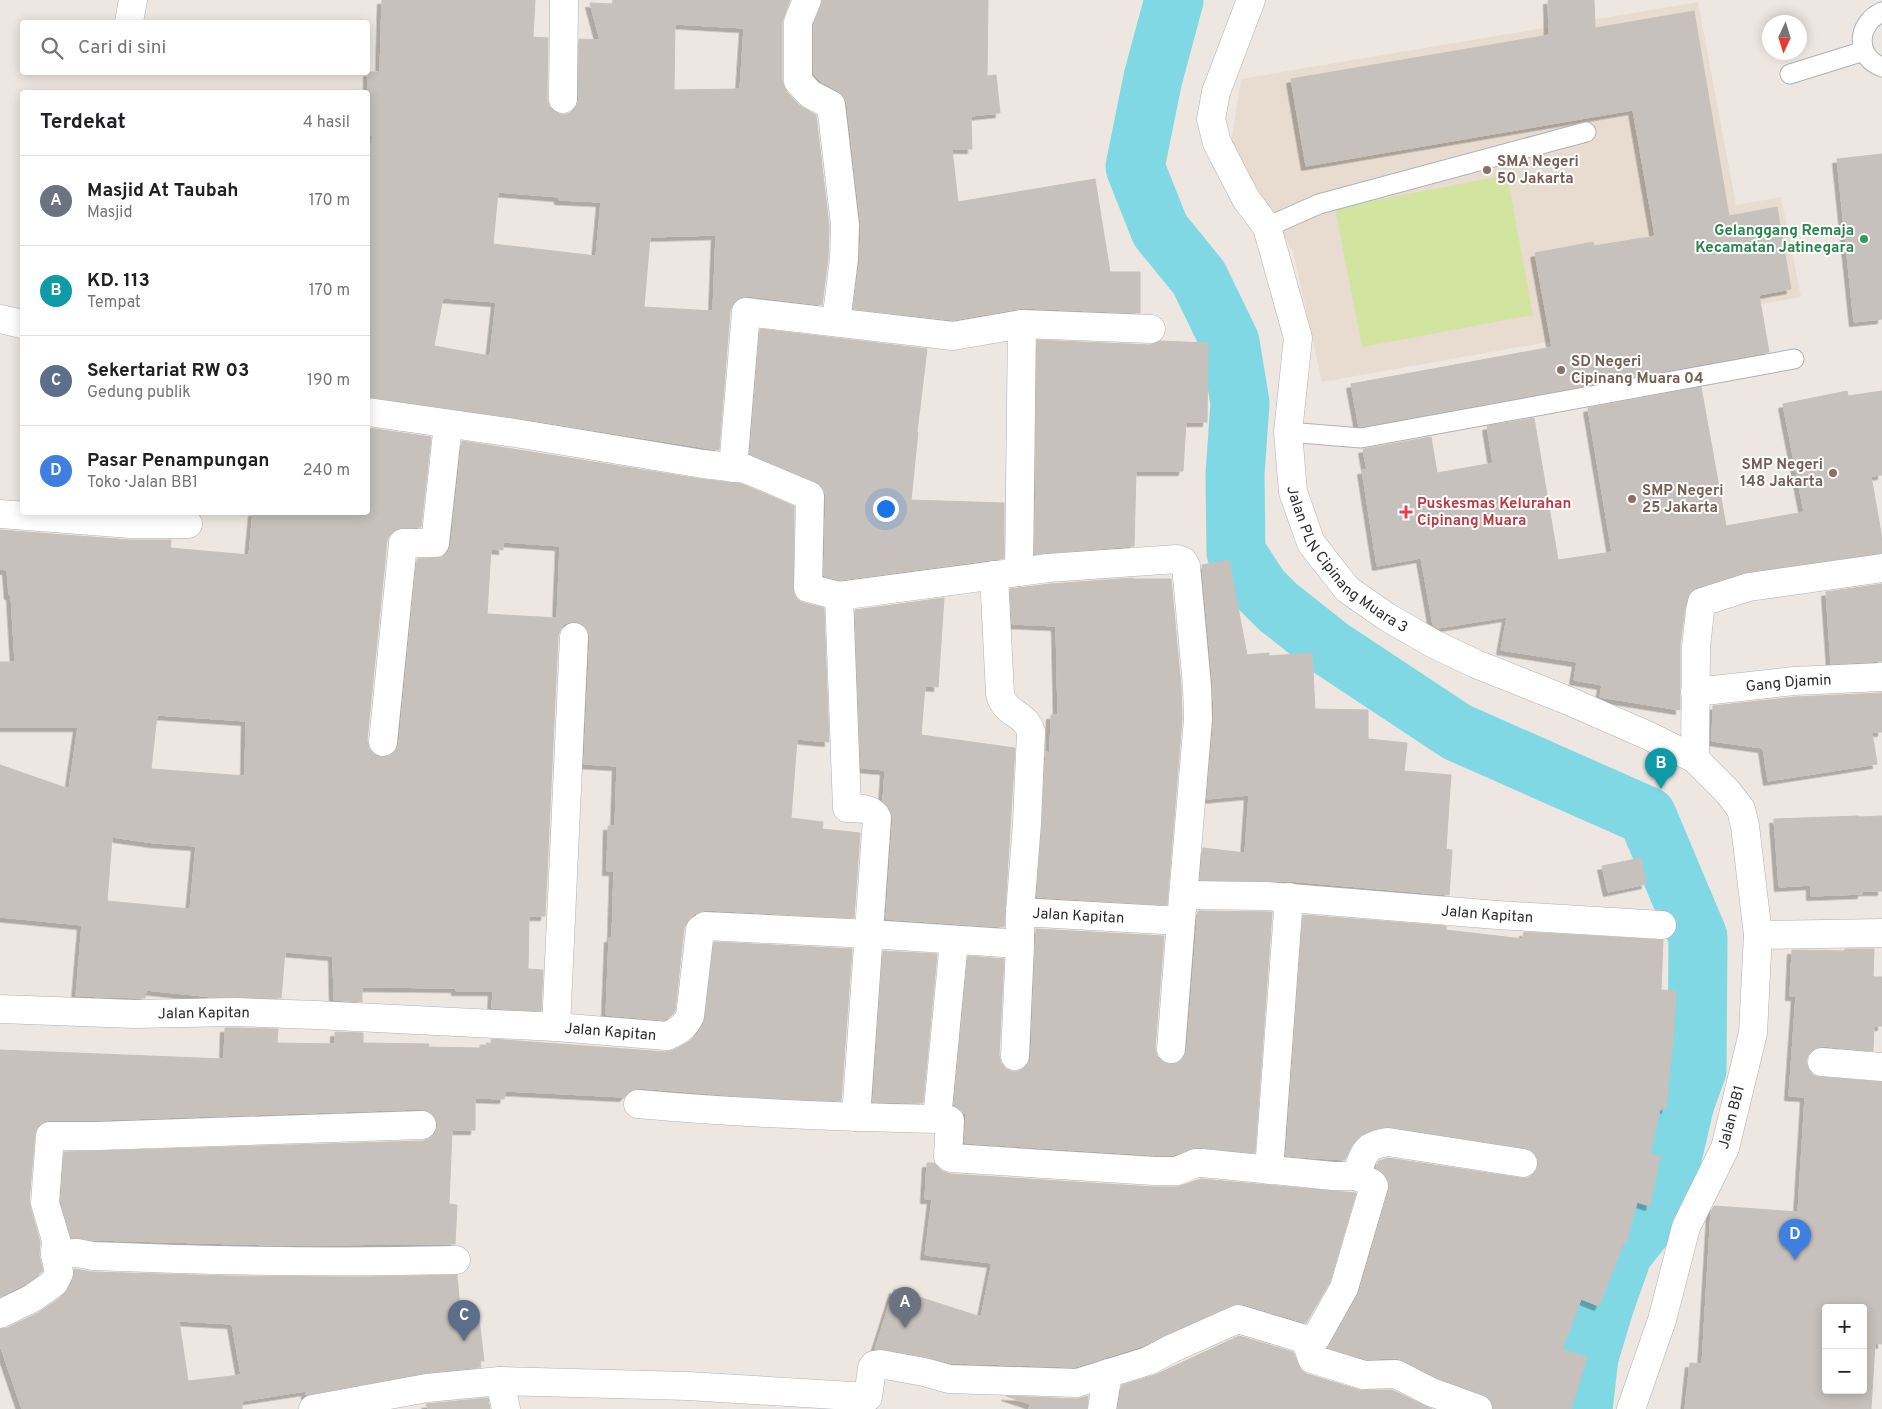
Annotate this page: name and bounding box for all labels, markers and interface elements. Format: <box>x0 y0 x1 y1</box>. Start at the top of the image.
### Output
north arrow <box>1762 15 1807 60</box>
search box <box>20 20 370 75</box>
icon: search <box>38 34 66 62</box>
text: Cari di sini <box>78 36 166 60</box>
text: Terdekat <box>40 109 126 136</box>
text: 4 hasil <box>303 113 350 133</box>
place label: SMA Negeri 50 Jakarta <box>1497 153 1579 189</box>
marker: SMA Negeri 50 Jakarta <box>1481 164 1493 176</box>
text: Masjid At Taubah <box>87 179 239 203</box>
text: A <box>50 191 62 211</box>
text: 170 m <box>309 191 350 211</box>
text: Masjid <box>87 203 132 223</box>
place label: Gelanggang Remaja Kecamatan Jatinegara <box>1695 222 1854 258</box>
marker: Gelanggang Remaja Kecamatan Jatinegara <box>1858 233 1870 245</box>
text: KD. 113 <box>87 269 150 293</box>
text: B <box>50 281 62 301</box>
text: 170 m <box>309 281 350 301</box>
text: Tempat <box>87 293 141 313</box>
place label: SD Negeri Cipinang Muara 04 <box>1571 353 1704 389</box>
text: Sekertariat RW 03 <box>87 359 249 383</box>
marker: SD Negeri Cipinang Muara 04 <box>1555 364 1567 376</box>
text: C <box>51 371 61 391</box>
text: 190 m <box>307 371 350 391</box>
text: Gedung publik <box>87 383 191 403</box>
text: Pasar Penampungan <box>87 449 270 473</box>
place label: SMP Negeri 148 Jakarta <box>1740 456 1823 492</box>
text: D <box>50 461 62 481</box>
text: 240 m <box>303 461 350 481</box>
marker: SMP Negeri 148 Jakarta <box>1827 467 1839 479</box>
text: Toko · Jalan BB1 <box>87 473 198 493</box>
place label: SMP Negeri 25 Jakarta <box>1642 482 1723 518</box>
street label: Jalan PLN Cipinang Muara 3 <box>1282 486 1411 638</box>
marker: SMP Negeri 25 Jakarta <box>1626 493 1638 505</box>
place label: Puskesmas Kelurahan Cipinang Muara <box>1417 495 1571 531</box>
your location <box>873 496 899 522</box>
marker: Puskesmas Kelurahan Cipinang Muara <box>1399 505 1413 519</box>
street label: Gang Djamin <box>1745 671 1832 697</box>
pin: B <box>1645 748 1677 789</box>
street label: Jalan Kapitan <box>1440 902 1534 928</box>
street label: Jalan Kapitan <box>1032 905 1125 929</box>
street label: Jalan Kapitan <box>158 1004 250 1025</box>
street label: Jalan Kapitan <box>563 1020 657 1046</box>
street label: Jalan BB1 <box>1715 1083 1750 1151</box>
pin: D <box>1779 1219 1811 1260</box>
pin: A <box>889 1287 921 1328</box>
pin: C <box>448 1300 480 1341</box>
map controls <box>1822 1304 1867 1394</box>
button: + <box>1822 1304 1867 1349</box>
button: − <box>1822 1349 1867 1394</box>

